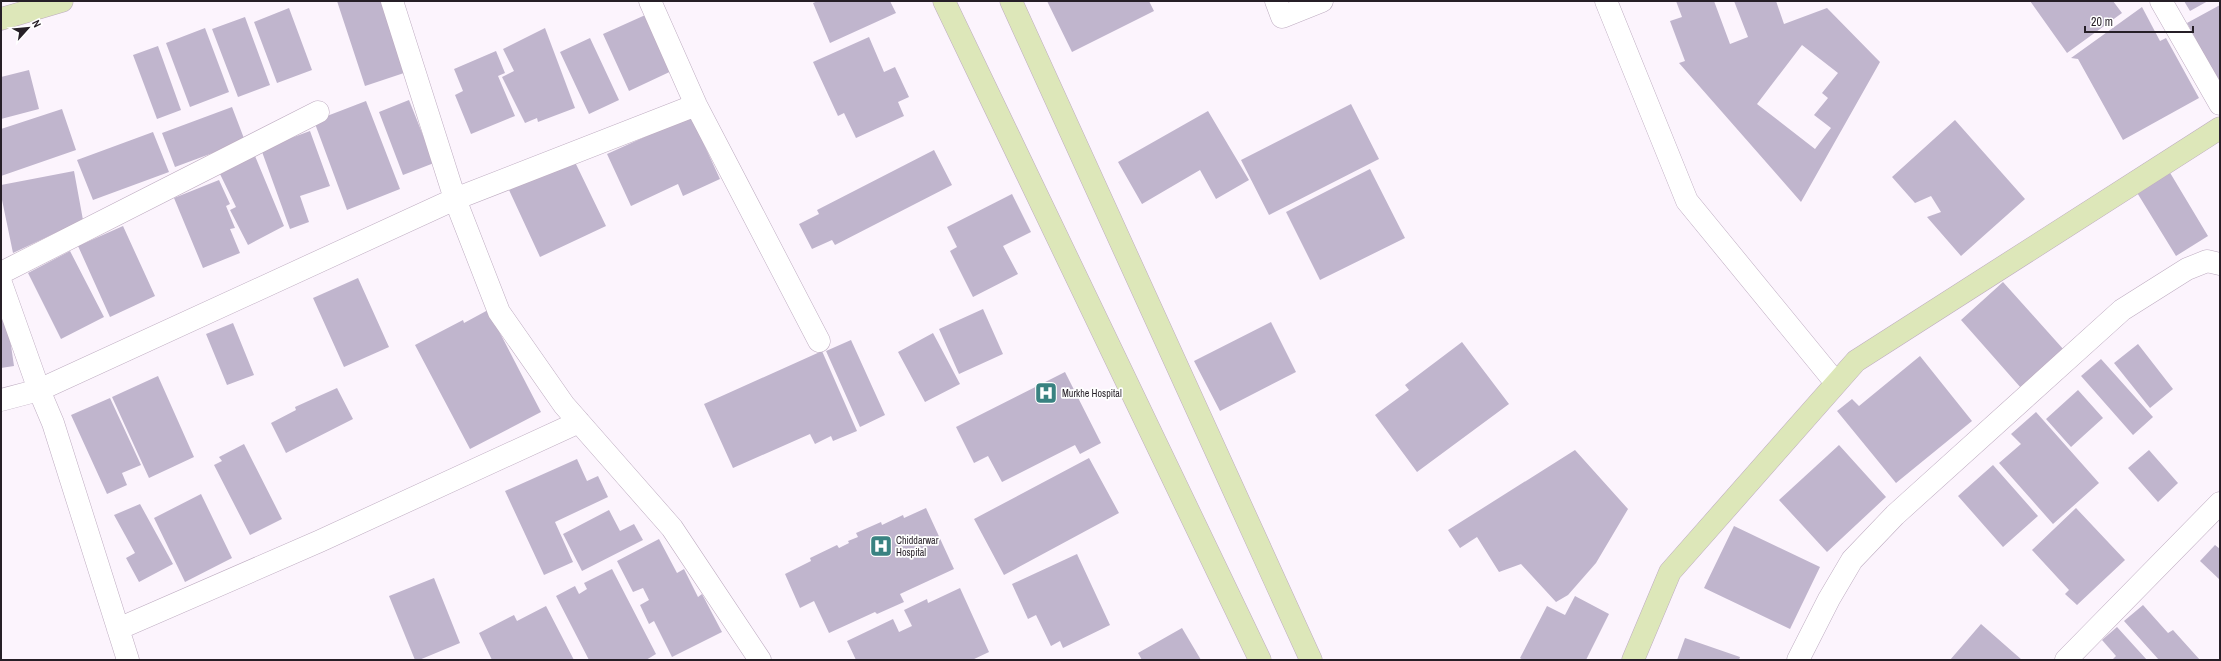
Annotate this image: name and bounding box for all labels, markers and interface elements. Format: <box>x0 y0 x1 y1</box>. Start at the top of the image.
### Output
north arrow <box>8 8 48 48</box>
scale bar <box>2085 8 2193 34</box>
text: 20 m <box>2091 14 2113 30</box>
text: N <box>29 17 45 30</box>
hospital icon: Murkhe Hospital <box>1033 380 1059 406</box>
place label: Murkhe Hospital <box>1062 387 1122 400</box>
hospital icon: Chiddarwar Hospital <box>868 533 894 559</box>
place label: Chiddarwar Hospital <box>896 534 939 559</box>

